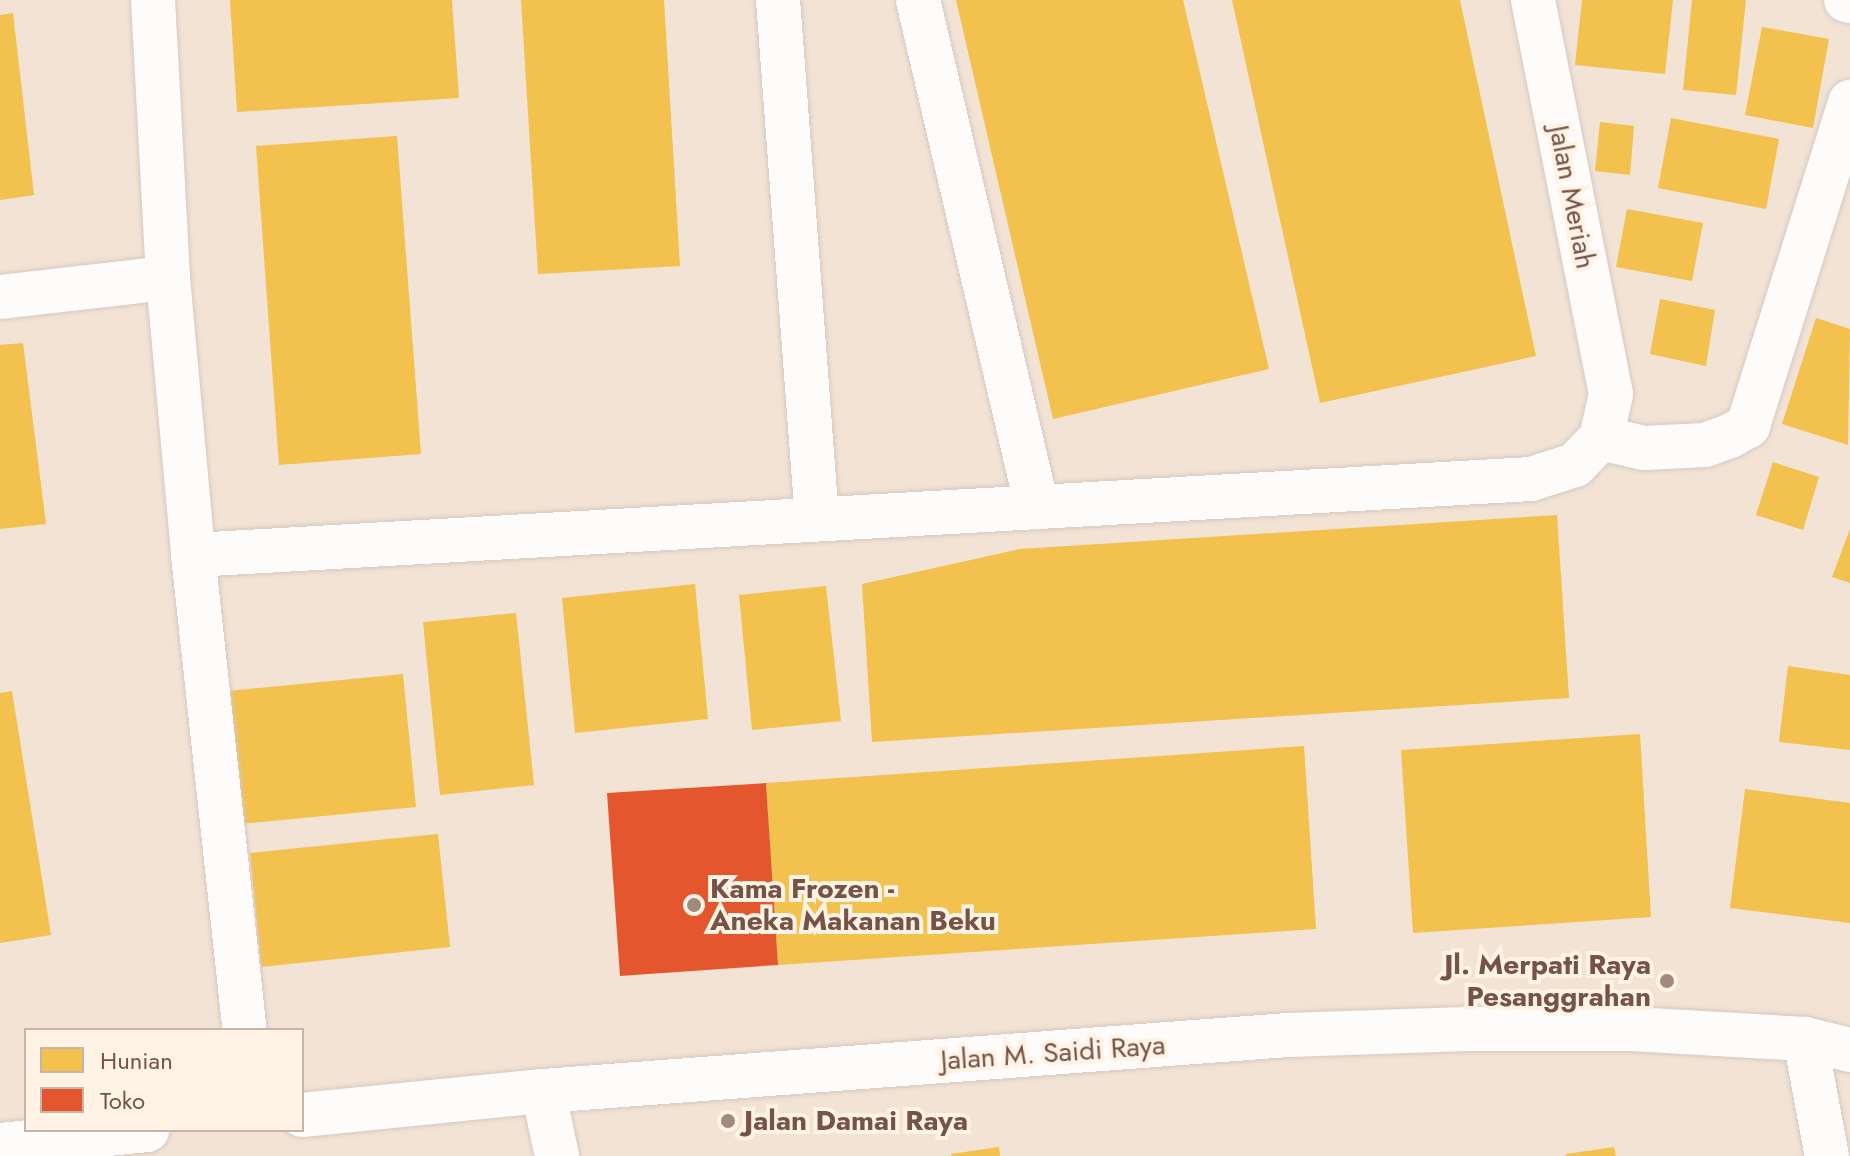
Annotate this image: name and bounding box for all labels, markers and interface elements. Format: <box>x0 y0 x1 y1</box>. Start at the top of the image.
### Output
street label: Jalan Meriah <box>1542 122 1602 272</box>
place label: Kama Frozen - Aneka Makanan Beku <box>710 872 996 938</box>
marker: Kama Frozen - Aneka Makanan Beku <box>685 896 703 914</box>
place label: Jl. Merpati Raya Pesanggrahan <box>1444 948 1651 1014</box>
marker: Jl. Merpati Raya Pesanggrahan <box>1658 972 1676 990</box>
legend <box>24 1028 304 1132</box>
street label: Jalan M. Saidi Raya <box>940 1028 1166 1078</box>
text: Hunian <box>100 1043 173 1078</box>
text: Toko <box>100 1083 145 1118</box>
place label: Jalan Damai Raya <box>744 1104 968 1138</box>
marker: Jalan Damai Raya <box>719 1112 737 1130</box>

